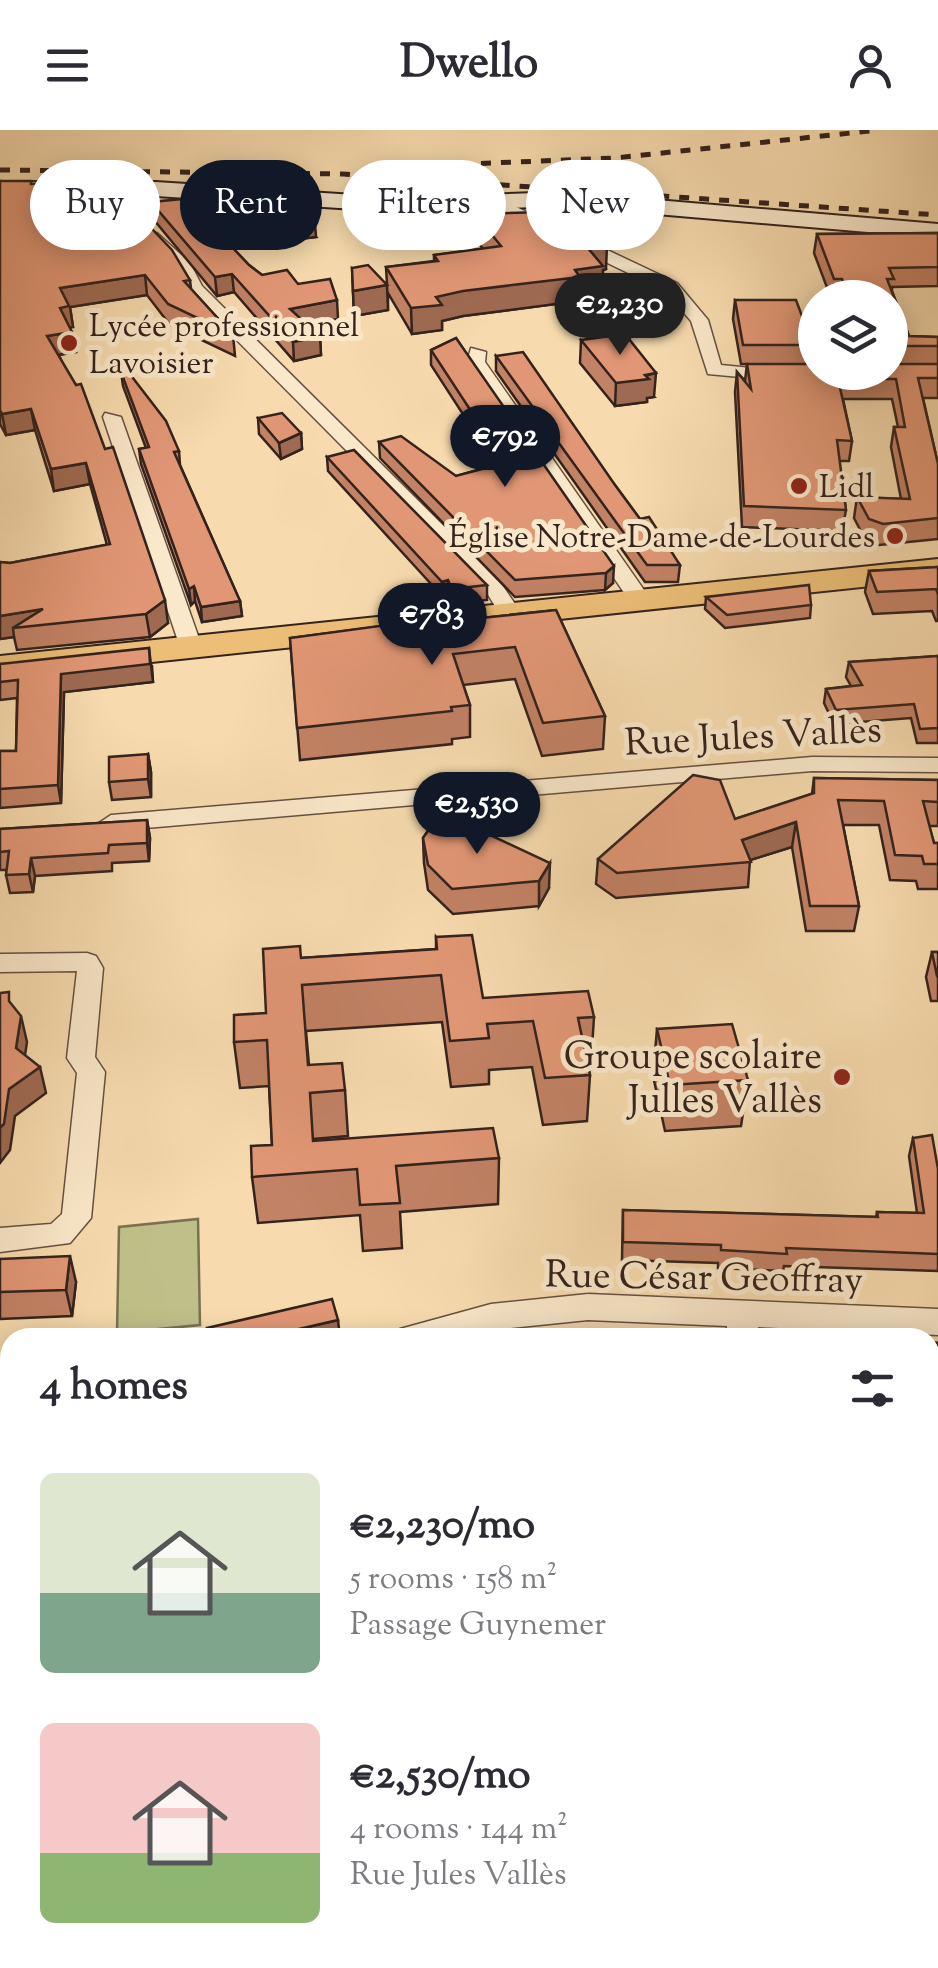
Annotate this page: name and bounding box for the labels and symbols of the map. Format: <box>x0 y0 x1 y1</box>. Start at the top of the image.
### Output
pin: €2,230 <box>539 273 701 358</box>
place label: Lycée professionnel Lavoisier <box>89 305 359 388</box>
marker: Lycée professionnel Lavoisier <box>58 332 80 354</box>
pin: €792 <box>446 405 564 490</box>
place label: Lidl <box>819 466 874 512</box>
marker: Lidl <box>788 475 810 497</box>
place label: Église Notre-Dame-de-Lourdes <box>449 516 875 562</box>
marker: Église Notre-Dame-de-Lourdes <box>884 525 906 547</box>
pin: €783 <box>373 583 491 668</box>
street label: Rue Jules Vallès <box>623 705 883 773</box>
pin: €2,530 <box>396 772 558 857</box>
place label: Groupe scolaire Julles Vallès <box>564 1032 822 1130</box>
marker: Groupe scolaire Julles Vallès <box>831 1066 853 1088</box>
street label: Rue César Geoffray <box>544 1250 864 1310</box>

